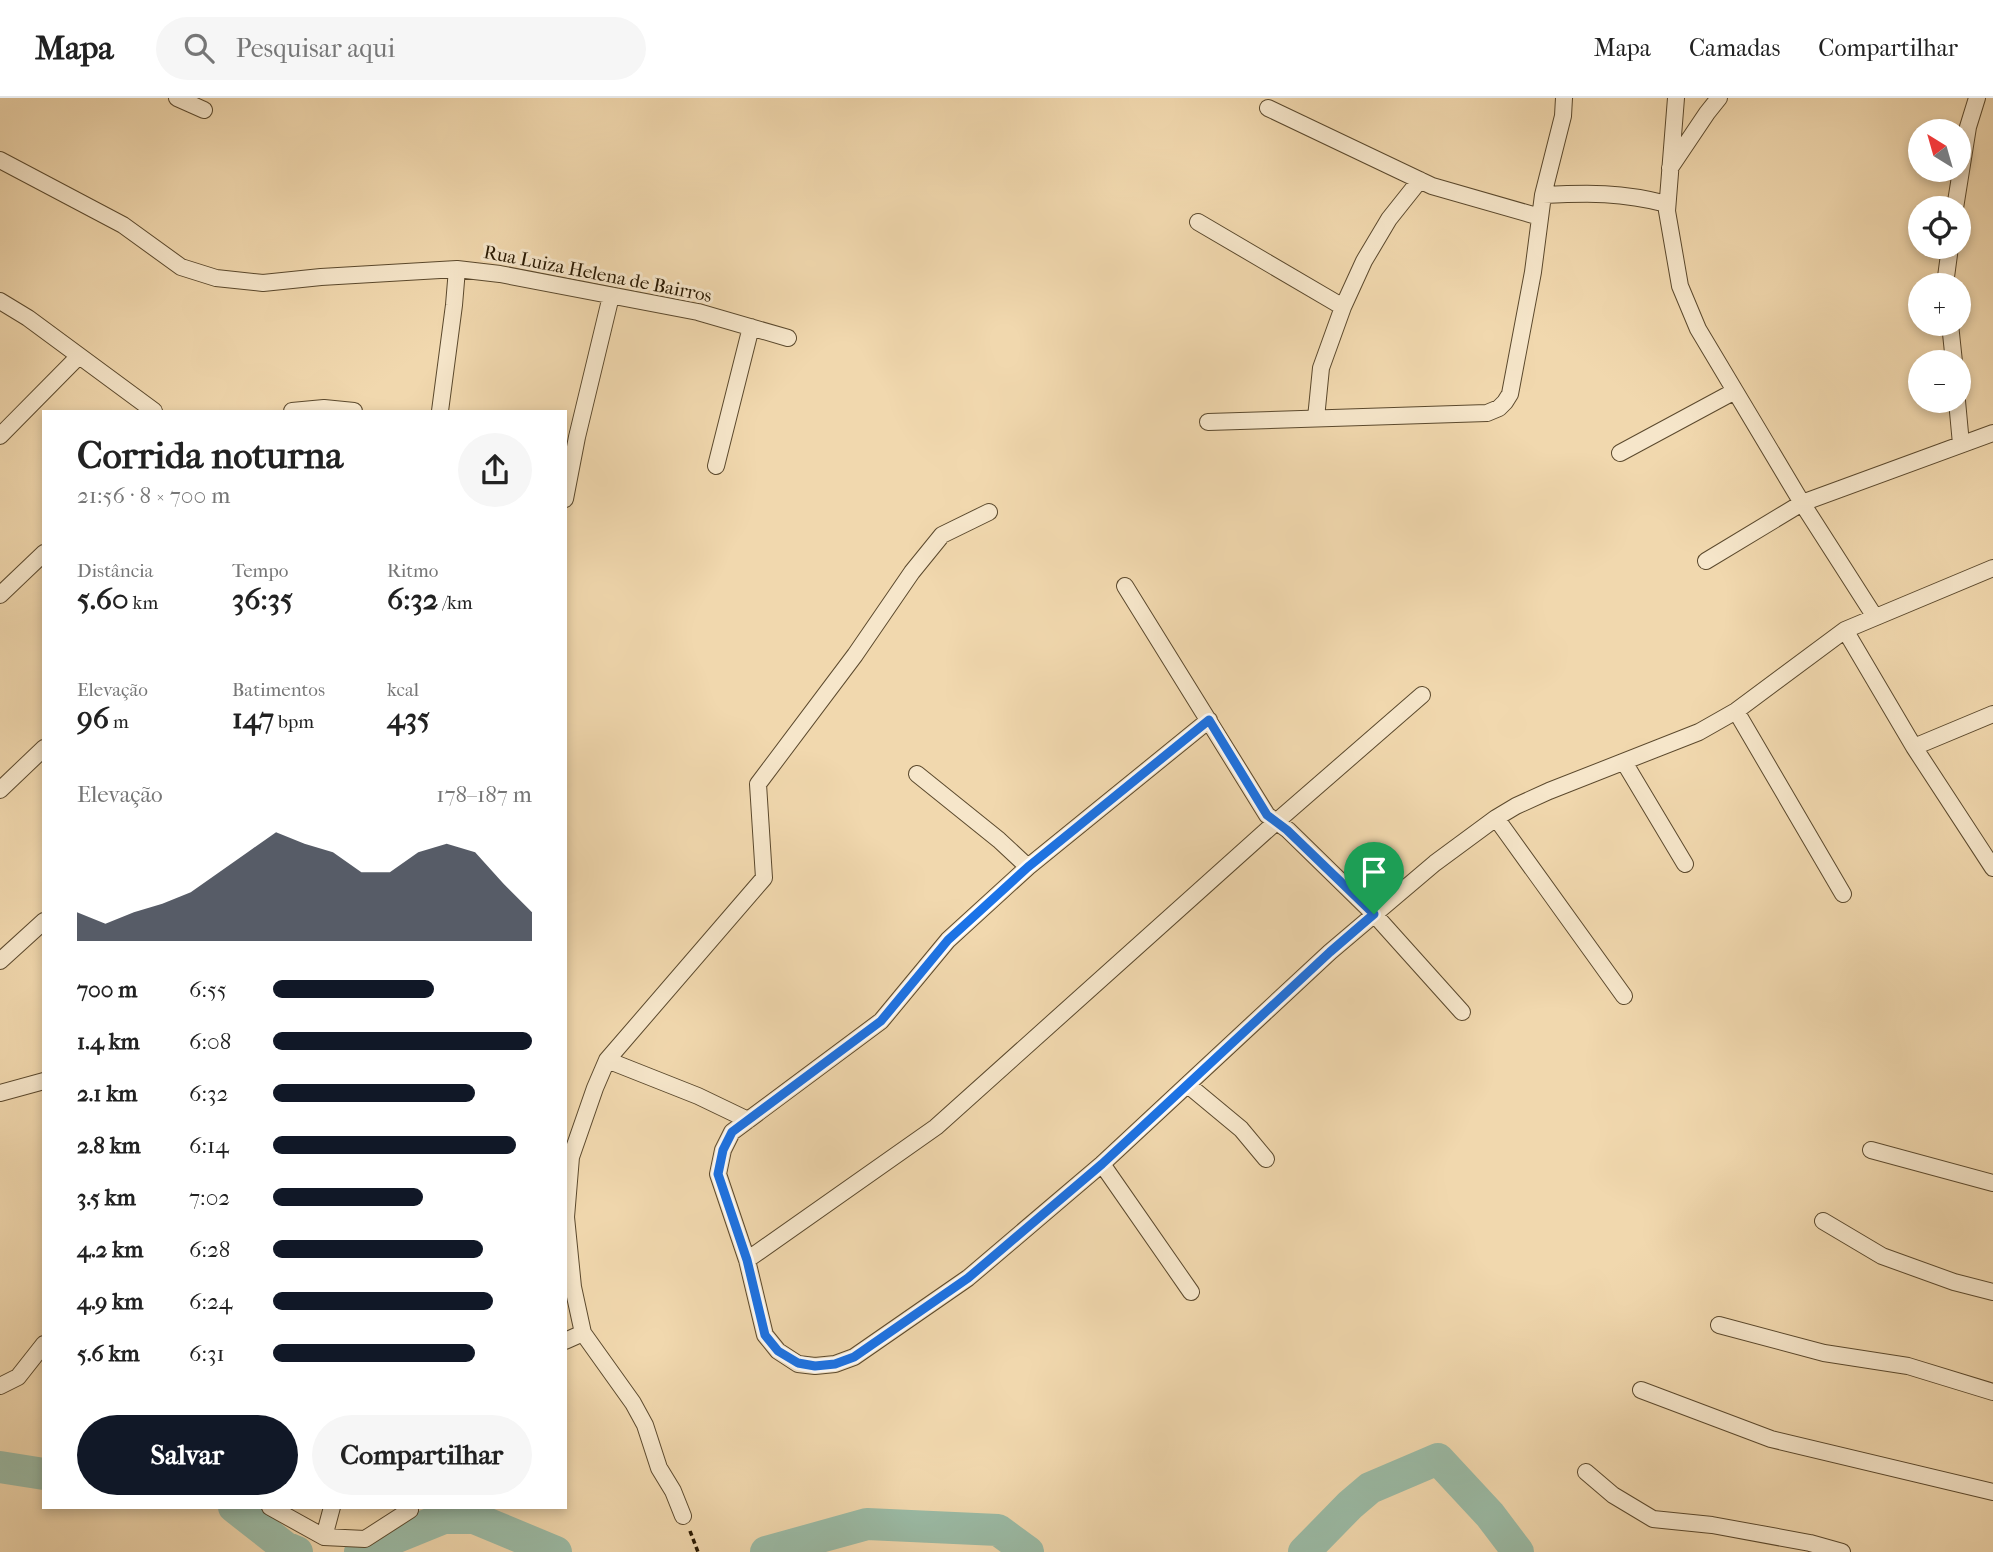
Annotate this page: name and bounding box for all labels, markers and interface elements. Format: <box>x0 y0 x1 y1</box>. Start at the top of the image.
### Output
search box <box>156 17 646 80</box>
text: Mapa <box>35 29 114 68</box>
icon: search <box>180 29 218 67</box>
text: Pesquisar aqui <box>236 33 395 64</box>
text: Mapa <box>1594 34 1651 62</box>
text: Camadas <box>1689 34 1780 62</box>
text: Compartilhar <box>1818 34 1958 62</box>
north arrow <box>1908 119 1970 182</box>
map controls <box>1908 119 1971 413</box>
button: locate <box>1908 196 1971 259</box>
street label: Rua Luiza Helena de Bairros <box>482 241 714 307</box>
button: + <box>1908 273 1971 336</box>
button: − <box>1908 350 1971 413</box>
text: Corrida noturna <box>77 433 343 478</box>
button: share <box>458 433 532 507</box>
text: 21:56 · 8 × 700 m <box>77 482 230 509</box>
text: Distância <box>77 560 153 582</box>
text: Tempo <box>232 560 288 582</box>
text: Ritmo <box>387 560 438 582</box>
text: 5.60 <box>77 582 129 617</box>
text: 36:35 <box>232 582 293 617</box>
text: 6:32 <box>387 582 438 617</box>
text: km <box>129 592 158 614</box>
text: /km <box>438 592 473 614</box>
text: Elevação <box>77 679 148 701</box>
text: Batimentos <box>232 679 325 701</box>
text: kcal <box>387 679 419 701</box>
text: 96 <box>77 701 109 736</box>
text: 147 <box>232 701 274 736</box>
text: 435 <box>387 701 430 736</box>
text: m <box>109 711 129 733</box>
text: bpm <box>274 711 314 733</box>
text: Elevação <box>77 781 163 808</box>
text: 178–187 m <box>436 781 532 808</box>
pin <box>1344 842 1404 914</box>
icon: arrive <box>1355 853 1393 891</box>
text: 700 m <box>77 976 137 1003</box>
text: 6:55 <box>189 976 227 1003</box>
text: 1.4 km <box>77 1028 140 1055</box>
text: 6:08 <box>189 1028 231 1055</box>
text: 2.1 km <box>77 1080 137 1107</box>
text: 6:32 <box>189 1080 228 1107</box>
text: 2.8 km <box>77 1132 141 1159</box>
text: 6:14 <box>189 1132 229 1159</box>
text: 3.5 km <box>77 1184 136 1211</box>
text: 7:02 <box>189 1184 230 1211</box>
text: 4.2 km <box>77 1236 143 1263</box>
text: 6:28 <box>189 1236 230 1263</box>
text: 4.9 km <box>77 1288 143 1315</box>
text: 6:24 <box>189 1288 232 1315</box>
text: 5.6 km <box>77 1340 140 1367</box>
text: 6:31 <box>189 1340 225 1367</box>
button: Salvar <box>77 1415 298 1495</box>
button: Compartilhar <box>312 1415 532 1495</box>

